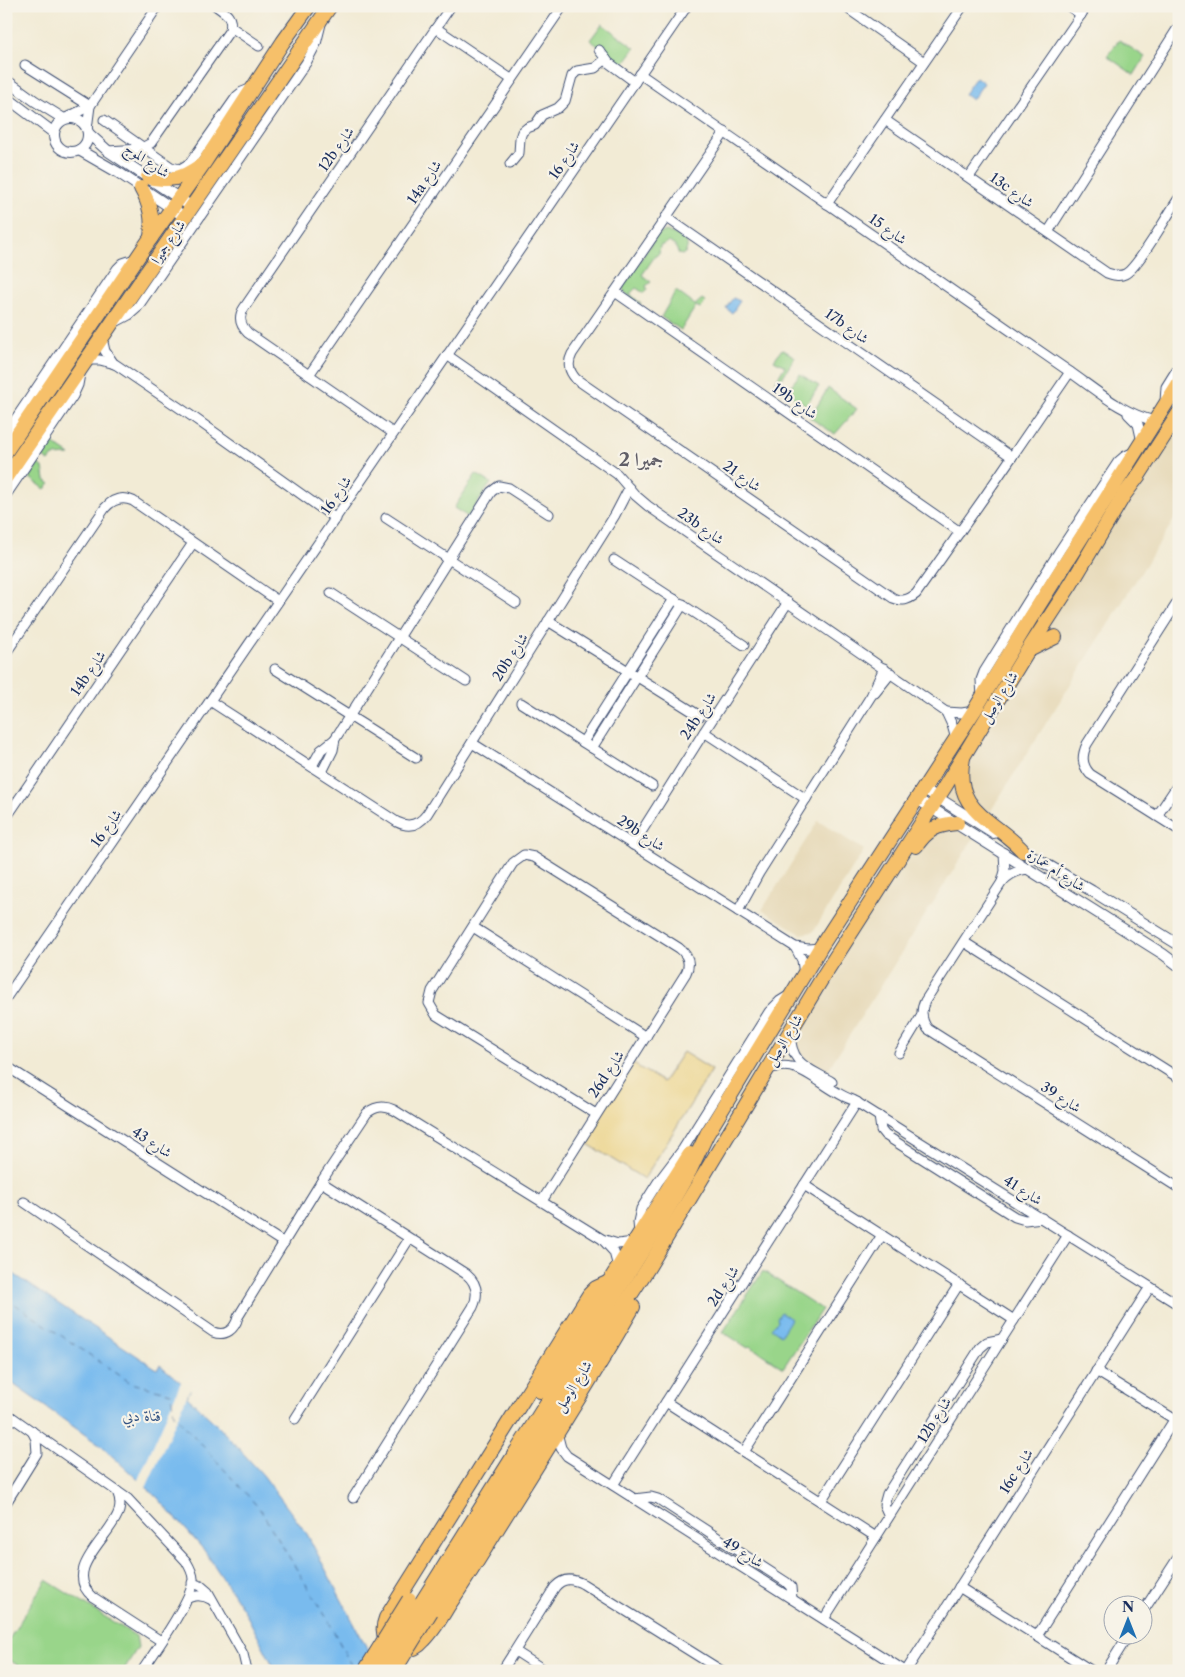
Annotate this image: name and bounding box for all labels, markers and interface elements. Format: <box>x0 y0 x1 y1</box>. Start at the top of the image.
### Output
street label: 12b شارع <box>314 123 360 177</box>
street label: شارع 16 <box>545 137 586 184</box>
street label: شارع الموج <box>119 139 173 185</box>
street label: 14a شارع <box>403 157 448 209</box>
street label: 13c شارع <box>985 169 1037 214</box>
street label: شارع 15 <box>864 210 910 251</box>
street label: شارع جميرا <box>147 217 192 269</box>
street label: 17b شارع <box>820 304 872 350</box>
street label: 19b شارع <box>767 379 821 425</box>
district label: جميرا 2 <box>619 448 663 471</box>
street label: شارع 21 <box>718 457 764 498</box>
street label: شارع 16 <box>317 472 358 519</box>
street label: 23b شارع <box>673 504 728 551</box>
street label: 20b شارع <box>488 630 534 686</box>
street label: 14b شارع <box>66 647 112 701</box>
street label: شارع الوصل <box>976 668 1024 728</box>
street label: 24b شارع <box>676 689 722 745</box>
street label: شارع 16 <box>87 806 128 852</box>
street label: 29b شارع <box>612 811 668 857</box>
street label: شارع أم عمارة <box>1022 844 1089 899</box>
street label: شارع الوصل <box>762 1011 809 1071</box>
street label: 26d شارع <box>584 1047 630 1103</box>
street label: شارع 39 <box>1036 1078 1084 1119</box>
street label: شارع 43 <box>127 1123 175 1164</box>
street label: شارع 41 <box>999 1171 1046 1211</box>
street label: 2d شارع <box>703 1262 745 1311</box>
street label: شارع الوصل <box>550 1357 598 1417</box>
street label: 12b شارع <box>913 1394 958 1448</box>
water label: قناة دبي <box>123 1406 161 1428</box>
street label: 16c شارع <box>995 1445 1039 1498</box>
street label: شارع 49 <box>718 1533 767 1574</box>
north arrow <box>1102 1594 1152 1644</box>
text: N <box>1122 1598 1134 1616</box>

